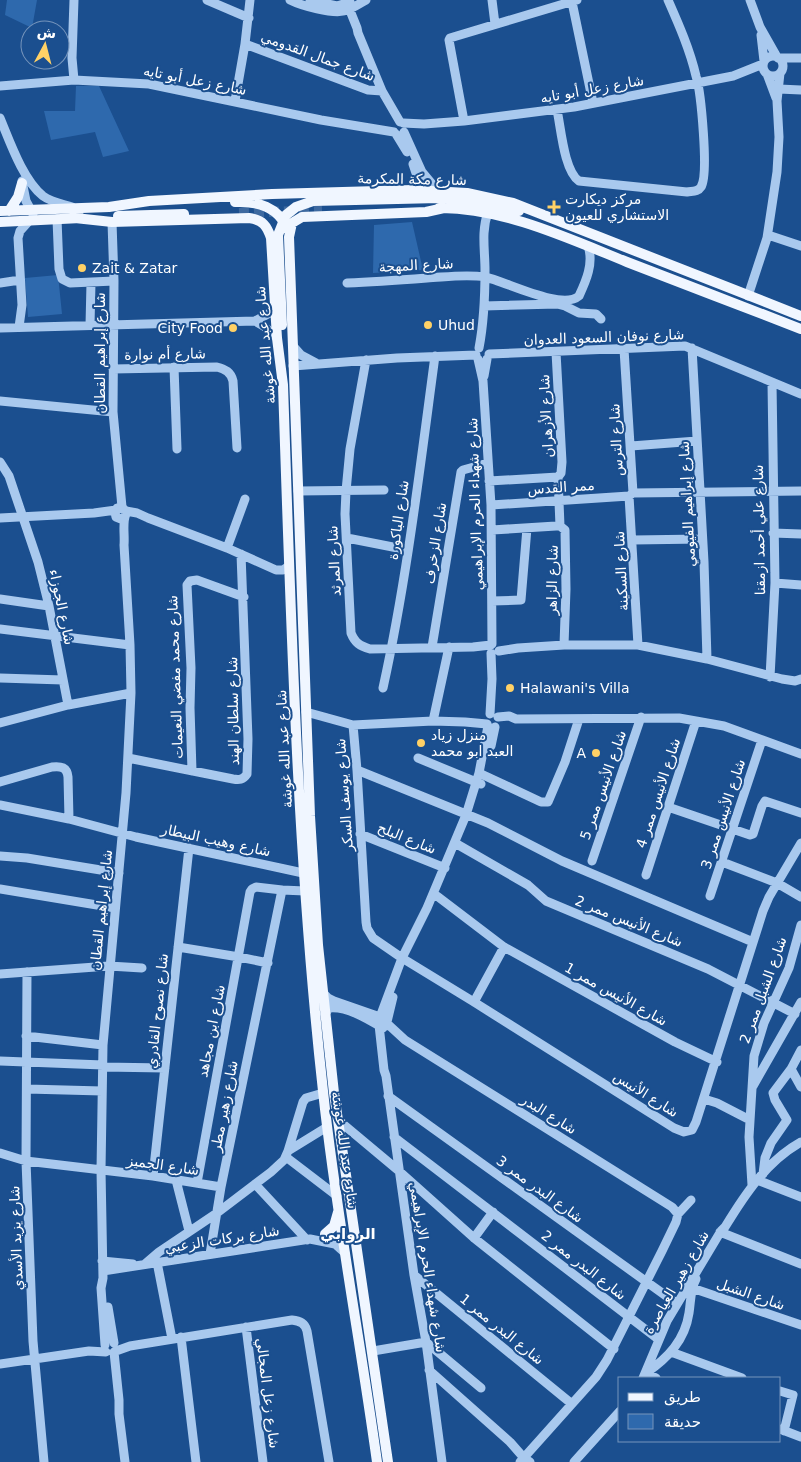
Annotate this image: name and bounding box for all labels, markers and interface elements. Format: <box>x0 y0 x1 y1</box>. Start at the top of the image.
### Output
north arrow <box>20 20 70 70</box>
text: ش <box>36 23 57 41</box>
street label: شارع جمال القدومي <box>259 28 377 85</box>
street label: شارع زعل أبو تايه <box>142 61 248 99</box>
street label: شارع زعل أبو تايه <box>539 71 645 107</box>
street label: شارع مكة المكرمة <box>357 170 467 189</box>
place label: مركز ديكارت الاستشاري للعيون <box>565 191 669 224</box>
marker: مركز ديكارت الاستشاري للعيون <box>547 200 561 214</box>
street label: شارع المهجة <box>378 255 454 276</box>
place label: Zait & Zatar <box>92 260 178 276</box>
marker: Zait & Zatar <box>76 262 88 274</box>
street label: شارع عبد الله غوشة <box>252 285 279 405</box>
street label: شارع إبراهيم القطان <box>92 292 109 414</box>
place label: Uhud <box>438 317 475 333</box>
marker: Uhud <box>422 319 434 331</box>
place label: City Food <box>158 320 223 336</box>
marker: City Food <box>227 322 239 334</box>
street label: شارع نوفان السعود العدوان <box>523 326 685 349</box>
street label: شارع أم نوارة <box>124 344 206 364</box>
street label: شارع الأزهران <box>535 374 557 458</box>
street label: شارع الترس <box>606 403 627 477</box>
street label: شارع شهداء الحرم الإبراهيمي <box>464 417 487 591</box>
street label: شارع إبراهيم الفيومي <box>676 441 699 567</box>
street label: شارع علي أحمد ازمقنا <box>749 464 769 596</box>
street label: ممر القدس <box>527 477 595 498</box>
street label: شارع الباكورة <box>384 479 412 561</box>
street label: شارع الزخرف <box>421 501 450 585</box>
street label: شارع المرثد <box>324 525 345 597</box>
street label: شارع السكينة <box>611 531 632 611</box>
street label: شارع الزاهر <box>543 545 562 616</box>
street label: شارع الجوزاء <box>45 568 78 647</box>
street label: شارع محمد مفضي النعيمات <box>164 595 187 759</box>
street label: شارع سلطان الهند <box>224 657 243 765</box>
place label: Halawani's Villa <box>520 680 629 696</box>
marker: Halawani's Villa <box>504 682 516 694</box>
street label: شارع عبد الله غوشة <box>273 689 296 809</box>
place label: منزل زياد العبد ابو محمد <box>431 727 513 760</box>
street label: شارع الأنيس ممر 5 <box>576 728 630 842</box>
street label: شارع الأنيس ممر 4 <box>632 736 684 850</box>
marker: منزل زياد العبد ابو محمد <box>415 737 427 749</box>
street label: شارع يوسف السكر <box>332 738 357 853</box>
place label: A <box>576 745 586 761</box>
marker: A <box>590 747 602 759</box>
street label: شارع الأنيس ممر 3 <box>697 757 749 871</box>
street label: شارع البلح <box>375 819 439 858</box>
street label: شارع وهيب البيطار <box>159 820 272 860</box>
street label: شارع إبراهيم القطان <box>87 849 116 971</box>
street label: شارع الأنيس ممر 2 <box>573 891 685 951</box>
street label: شارع الشبل ممر 2 <box>736 935 791 1046</box>
street label: شارع نصوح القادري <box>143 953 172 1070</box>
street label: شارع الأنيس ممر 1 <box>562 958 670 1030</box>
street label: شارع ابن مجاهد <box>194 983 229 1079</box>
street label: شارع زهير مطر <box>207 1059 242 1154</box>
street label: شارع الأنيس <box>610 1067 682 1121</box>
street label: شارع عبد الله غوشة <box>328 1090 361 1210</box>
street label: شارع البدر <box>517 1090 580 1138</box>
street label: شارع الجميز <box>125 1152 200 1179</box>
street label: شارع البدر ممر 3 <box>493 1152 586 1227</box>
street label: شارع شهداء الحرم الإبراهيمي <box>406 1180 449 1354</box>
street label: شارع يزيد الأسدي <box>5 1185 27 1291</box>
street label: شارع بركات الزعبي <box>164 1222 281 1257</box>
district label: الروابي <box>320 1225 376 1243</box>
street label: شارع البدر ممر 2 <box>538 1227 630 1304</box>
street label: شارع زهير العياصرة <box>640 1228 713 1337</box>
street label: شارع الشبل <box>714 1275 787 1314</box>
street label: شارع البدر ممر 1 <box>456 1290 547 1368</box>
street label: شارع زعل المجالي <box>252 1337 283 1449</box>
legend <box>618 1377 781 1442</box>
text: طريق <box>664 1388 701 1406</box>
text: حديقة <box>664 1413 701 1431</box>

